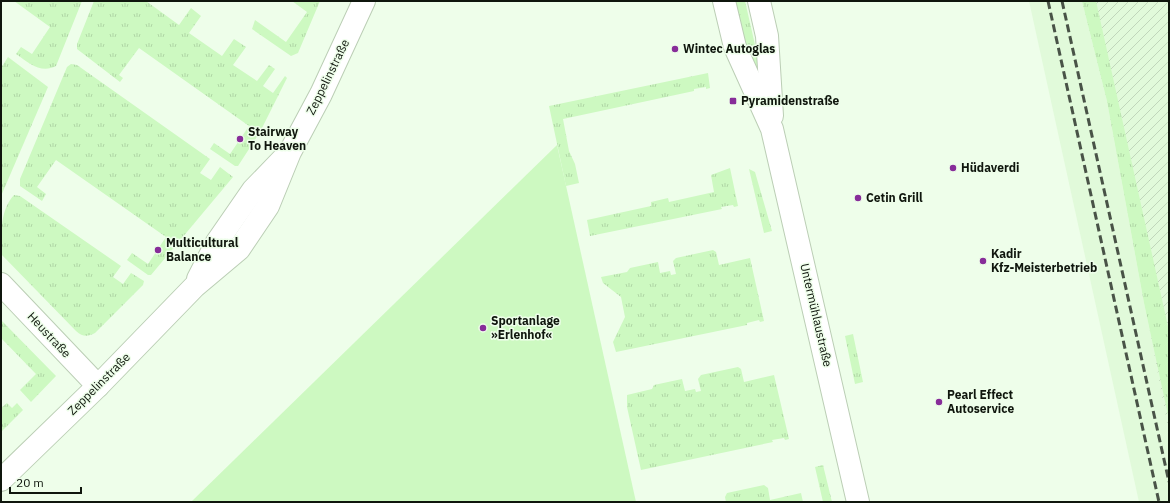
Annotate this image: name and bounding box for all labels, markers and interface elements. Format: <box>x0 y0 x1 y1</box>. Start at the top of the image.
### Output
street label: Zeppelinstraße <box>303 36 352 117</box>
place label: Wintec Autoglas <box>683 41 775 56</box>
marker: Wintec Autoglas <box>670 44 680 54</box>
place label: Pyramidenstraße <box>741 93 840 108</box>
marker: Pyramidenstraße <box>728 96 738 106</box>
place label: Stairway To Heaven <box>248 124 306 153</box>
marker: Stairway To Heaven <box>235 134 245 144</box>
place label: Hüdaverdi <box>961 160 1019 175</box>
marker: Hüdaverdi <box>948 163 958 173</box>
place label: Cetin Grill <box>866 190 923 205</box>
marker: Cetin Grill <box>853 193 863 203</box>
place label: Multicultural Balance <box>166 235 239 264</box>
marker: Multicultural Balance <box>153 245 163 255</box>
place label: Kadir Kfz-Meisterbetrieb <box>991 246 1097 275</box>
marker: Kadir Kfz-Meisterbetrieb <box>978 256 988 266</box>
street label: Untermühlaustraße <box>797 262 836 368</box>
street label: Heustraße <box>24 309 75 361</box>
place label: Sportanlage »Erlenhof« <box>491 313 560 342</box>
marker: Sportanlage »Erlenhof« <box>478 323 488 333</box>
street label: Zeppelinstraße <box>64 349 133 418</box>
place label: Pearl Effect Autoservice <box>947 387 1014 416</box>
marker: Pearl Effect Autoservice <box>934 397 944 407</box>
scale bar <box>10 469 81 495</box>
text: 20 m <box>16 475 44 490</box>

